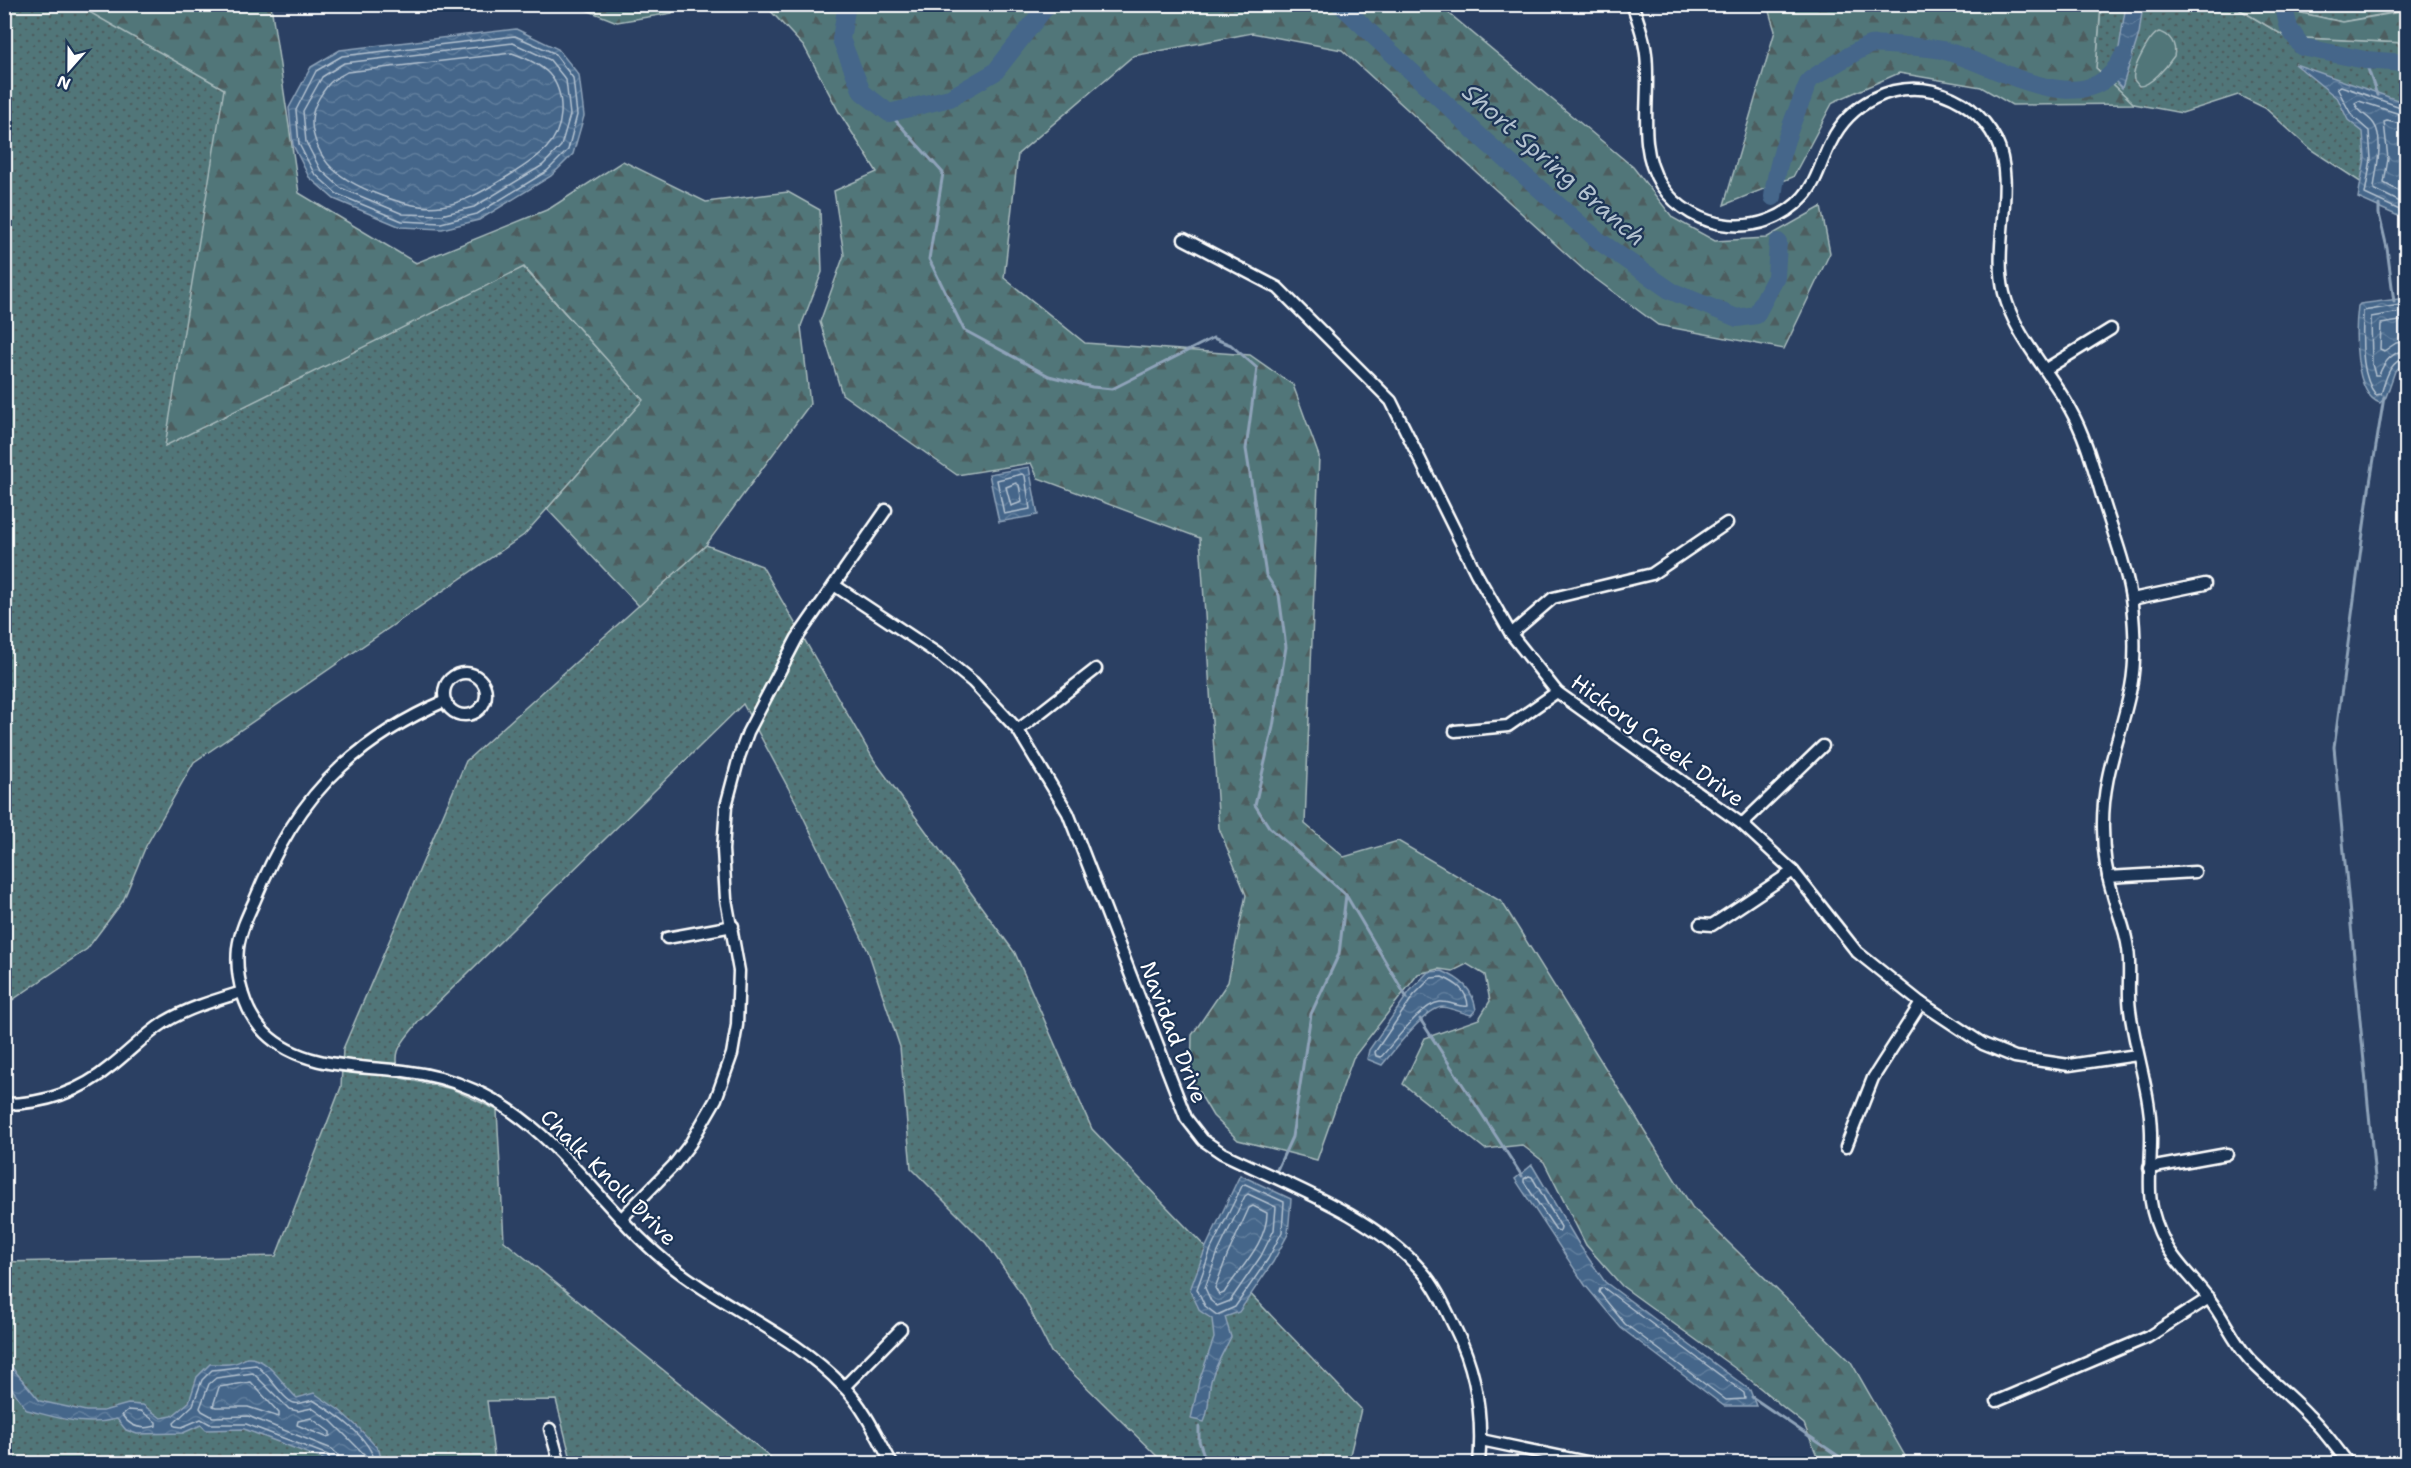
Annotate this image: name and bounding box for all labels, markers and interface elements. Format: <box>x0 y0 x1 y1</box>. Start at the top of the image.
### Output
north arrow <box>39 39 99 99</box>
text: N <box>54 70 73 95</box>
water label: Short Spring Branch <box>1456 77 1652 253</box>
street label: Hickory Creek Drive <box>1565 668 1750 813</box>
street label: Navidad Drive <box>1133 957 1214 1107</box>
street label: Chalk Knoll Drive <box>534 1103 683 1252</box>

